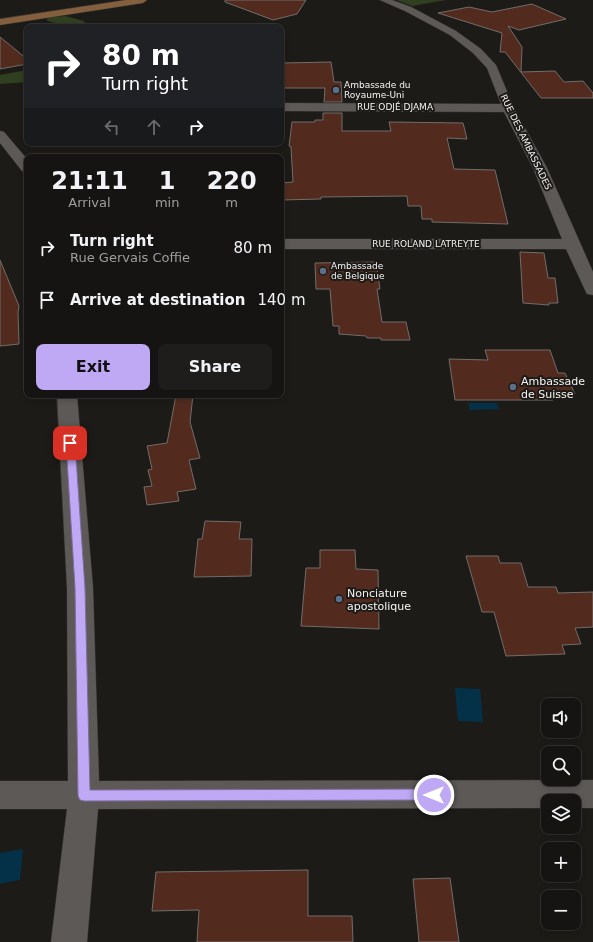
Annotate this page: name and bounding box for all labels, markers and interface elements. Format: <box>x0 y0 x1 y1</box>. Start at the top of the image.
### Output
text: 80 m <box>102 39 180 72</box>
icon: right <box>36 40 88 92</box>
text: Turn right <box>102 73 188 94</box>
place label: Ambassade du Royaume-Uni <box>344 80 411 100</box>
marker: Ambassade du Royaume-Uni <box>331 85 341 95</box>
street label: RUE DES AMBASSADES <box>499 93 554 192</box>
street label: RUE ODJÉ DJAMA <box>357 101 434 112</box>
icon: left <box>101 116 123 138</box>
icon: ahead <box>143 116 165 138</box>
icon: right <box>185 116 207 138</box>
text: 21:11 <box>51 167 128 195</box>
text: 1 <box>159 167 175 195</box>
text: 220 <box>207 167 257 195</box>
text: Arrival <box>68 195 111 210</box>
text: min <box>155 195 179 210</box>
text: m <box>225 195 238 210</box>
text: Turn right <box>70 232 154 250</box>
icon: right <box>36 237 58 259</box>
text: 80 m <box>234 239 272 257</box>
street label: RUE ROLAND LATREYTE <box>372 239 480 249</box>
text: Rue Gervais Coffie <box>70 250 190 265</box>
place label: Ambassade de Belgique <box>331 261 385 281</box>
marker: Ambassade de Belgique <box>318 266 328 276</box>
icon: arrive <box>36 289 58 311</box>
text: Arrive at destination <box>70 291 245 309</box>
text: 140 m <box>257 291 306 309</box>
button: Exit <box>36 344 150 390</box>
button: Share <box>158 344 272 390</box>
place label: Ambassade de Suisse <box>521 375 585 401</box>
marker: Ambassade de Suisse <box>508 382 518 392</box>
pin <box>53 426 87 460</box>
icon: arrive <box>59 432 81 454</box>
place label: Nonciature apostolique <box>347 587 411 613</box>
marker: Nonciature apostolique <box>334 594 344 604</box>
map controls <box>541 698 581 930</box>
button: sound <box>541 698 581 738</box>
button: search <box>541 746 581 786</box>
position arrow <box>413 774 455 816</box>
button: layers <box>541 794 581 834</box>
button: + <box>541 842 581 882</box>
button: − <box>541 890 581 930</box>

